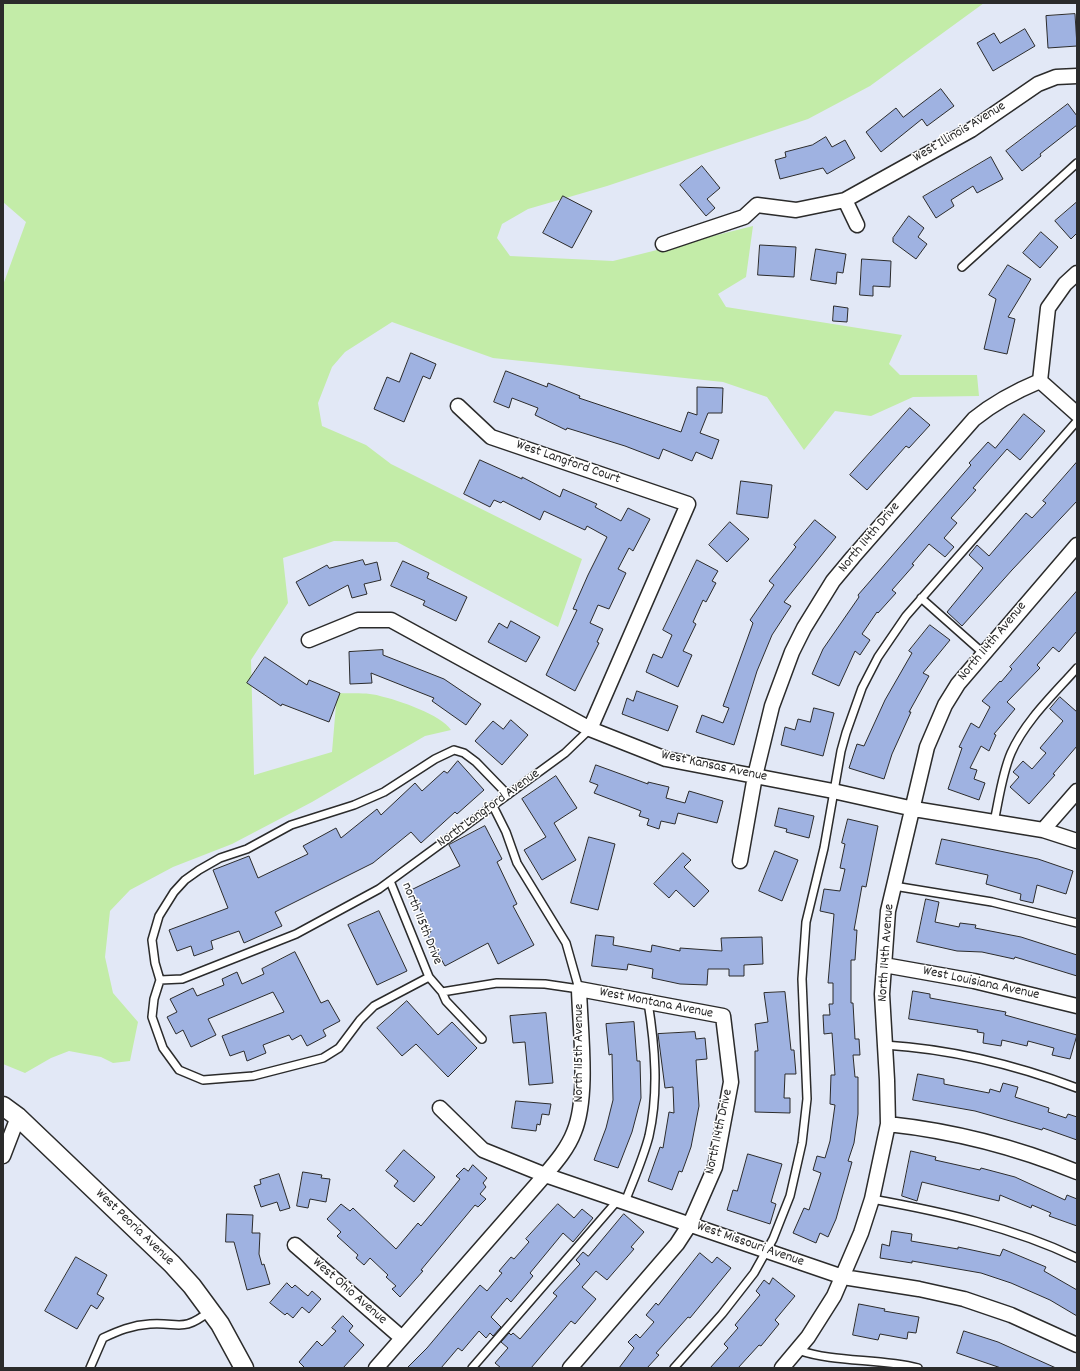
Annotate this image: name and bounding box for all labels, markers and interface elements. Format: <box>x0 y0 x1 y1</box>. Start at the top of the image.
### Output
street label: West Illinois Avenue <box>911 99 1009 167</box>
street label: West Langford Court <box>514 437 622 489</box>
street label: North 114th Drive <box>836 499 904 577</box>
street label: North 114th Avenue <box>955 599 1031 685</box>
street label: West Kansas Avenue <box>660 748 768 786</box>
street label: North Langford Avenue <box>435 766 543 852</box>
street label: north 115th Drive <box>397 880 445 968</box>
street label: North 114th Avenue <box>875 903 899 1003</box>
street label: West Louisiana Avenue <box>921 963 1041 1005</box>
street label: West Montana Avenue <box>598 985 714 1023</box>
street label: North 115th Avenue <box>572 1004 588 1102</box>
street label: North 114th Drive <box>703 1088 737 1176</box>
street label: West Peoria Avenue <box>91 1186 177 1270</box>
street label: West Missouri Avenue <box>694 1219 806 1271</box>
street label: West Ohio Avenue <box>308 1255 390 1329</box>

